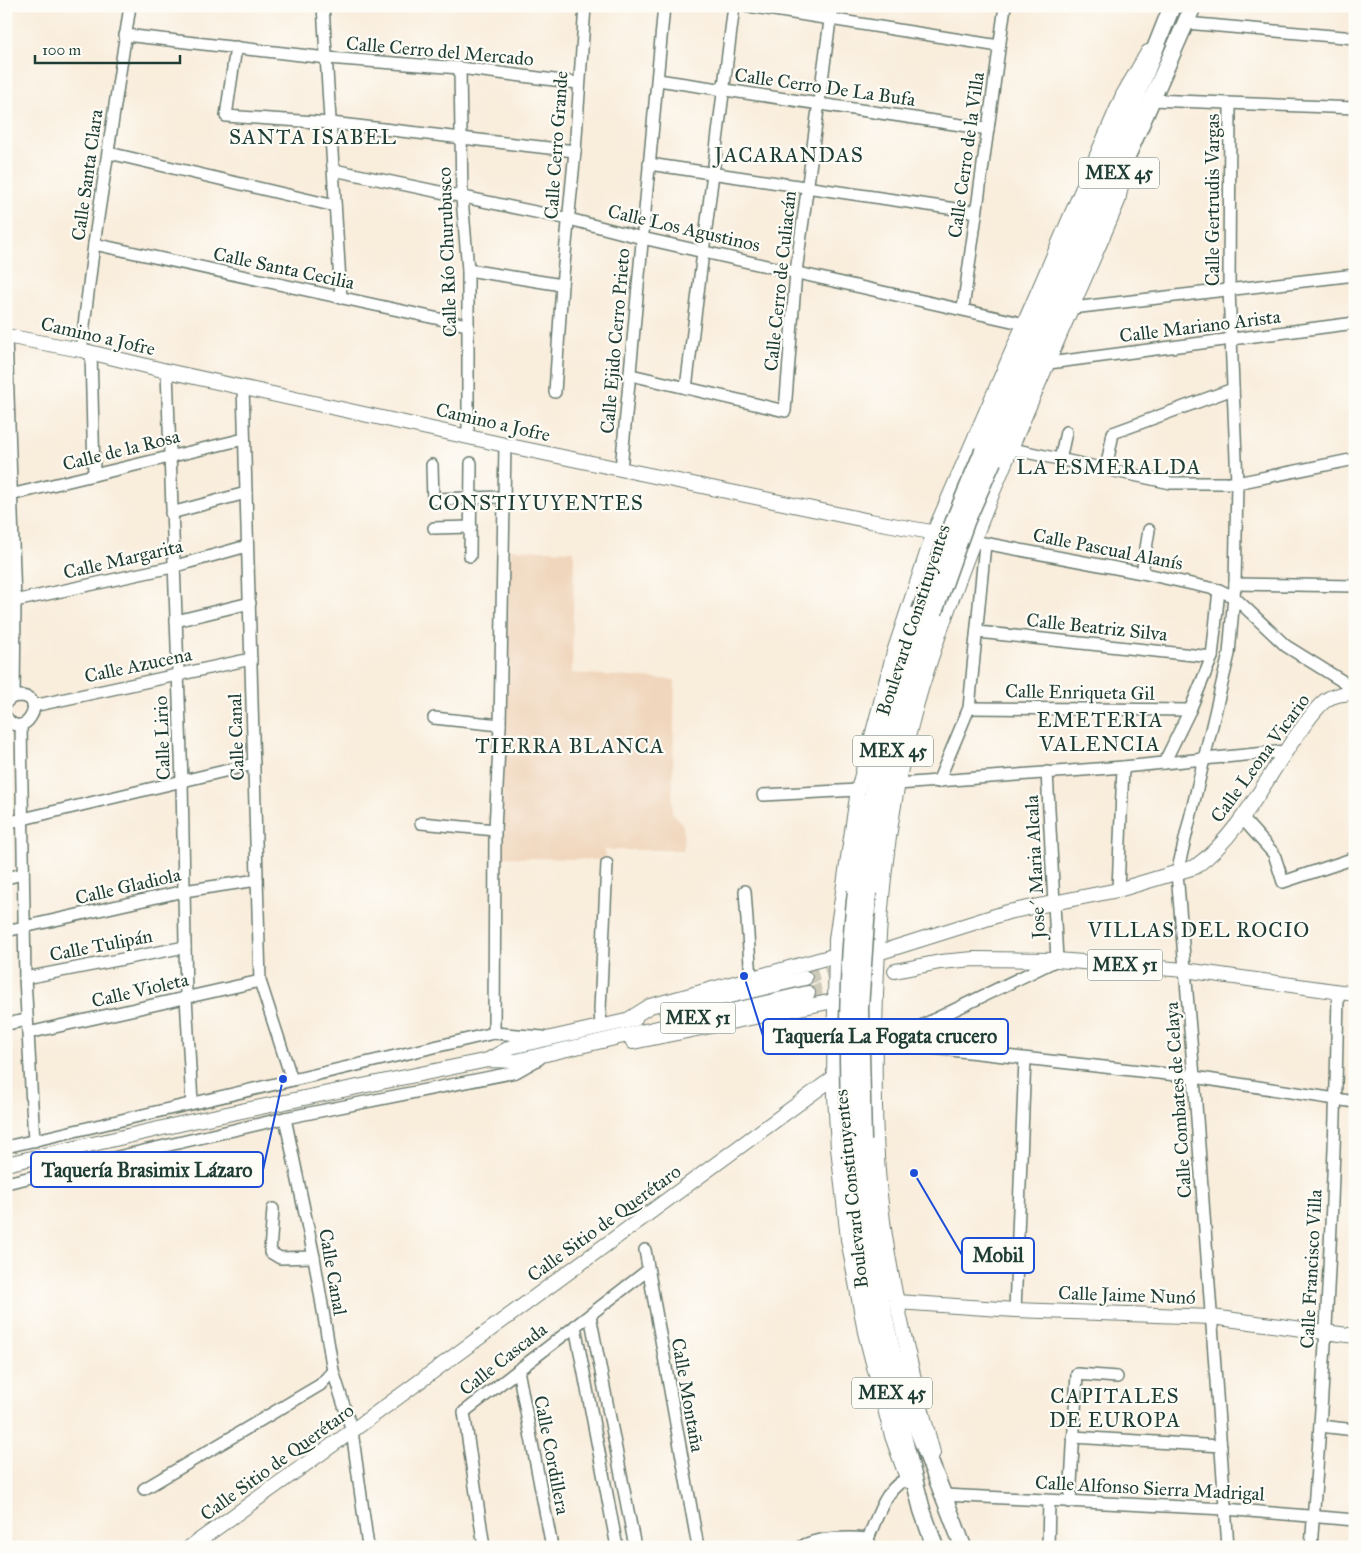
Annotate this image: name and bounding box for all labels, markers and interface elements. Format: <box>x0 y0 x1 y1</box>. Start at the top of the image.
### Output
street label: Calle Cerro del Mercado <box>345 31 535 71</box>
scale bar <box>35 32 180 64</box>
text: 100 m <box>42 41 82 59</box>
street label: Calle Cerro De La Bufa <box>733 63 918 111</box>
street label: Calle Cerro de la Villa <box>943 69 989 240</box>
street label: Calle Cerro Grande <box>539 70 573 220</box>
street label: Calle Santa Clara <box>66 107 108 242</box>
street label: Calle Gertrudis Vargas <box>1201 114 1225 286</box>
district label: SANTA ISABEL <box>229 124 397 150</box>
district label: JACARANDAS <box>712 142 864 168</box>
road number: MEX 45 <box>1079 158 1159 188</box>
street label: Calle Río Churubusco <box>433 166 461 338</box>
street label: Calle Cerro de Culiacán <box>759 190 801 372</box>
street label: Calle Los Agustinos <box>605 199 763 258</box>
street label: Calle Santa Cecilia <box>211 242 358 294</box>
street label: Calle Ejido Cerro Prieto <box>595 247 635 435</box>
street label: Calle Mariano Arista <box>1118 305 1283 347</box>
street label: Camino a Jofre <box>38 312 157 361</box>
street label: Camino a Jofre <box>433 398 552 447</box>
street label: Calle de la Rosa <box>60 424 183 476</box>
district label: LA ESMERALDA <box>1016 454 1202 480</box>
district label: CONSTIYUYENTES <box>428 490 644 516</box>
street label: Boulevard Constituyentes <box>871 521 955 719</box>
street label: Calle Pascual Alanís <box>1031 523 1185 575</box>
street label: Calle Margarita <box>61 534 186 585</box>
street label: Calle Beatriz Silva <box>1025 608 1170 646</box>
street label: Calle Azucena <box>82 642 195 688</box>
street label: Calle Enriqueta Gil <box>1005 679 1156 706</box>
street label: Calle Leona Vicario <box>1206 689 1315 827</box>
street label: Calle Canal <box>223 692 249 781</box>
street label: Calle Lirio <box>149 695 175 781</box>
district label: EMETERIA VALENCIA <box>1036 707 1164 757</box>
district label: TIERRA BLANCA <box>475 733 665 759</box>
road number: MEX 45 <box>853 736 933 766</box>
street label: Jose´ Maria Alcala <box>1020 794 1051 941</box>
street label: Calle Gladiola <box>73 862 184 909</box>
district label: VILLAS DEL ROCIO <box>1087 917 1310 943</box>
street label: Calle Tulipán <box>48 924 154 966</box>
road number: MEX 51 <box>1088 950 1162 980</box>
street label: Calle Violeta <box>89 967 192 1012</box>
street label: Calle Combates de Celaya <box>1160 1000 1196 1199</box>
road number: MEX 51 <box>660 1002 736 1034</box>
callout: Taquería La Fogata crucero <box>763 1019 1008 1054</box>
text: Taquería La Fogata crucero <box>772 1024 997 1049</box>
street label: Boulevard Constituyentes <box>829 1088 873 1290</box>
callout: Taquería Brasimix Lázaro <box>31 1152 263 1187</box>
text: Taquería Brasimix Lázaro <box>40 1158 253 1183</box>
street label: Calle Sitio de Querétaro <box>523 1159 686 1286</box>
street label: Calle Francisco Villa <box>1295 1188 1327 1349</box>
street label: Calle Canal <box>314 1227 352 1318</box>
callout: Mobil <box>962 1238 1034 1273</box>
text: Mobil <box>972 1243 1024 1267</box>
street label: Calle Jaime Nunó <box>1058 1281 1196 1310</box>
street label: Calle Cascada <box>455 1317 552 1400</box>
street label: Calle Montaña <box>667 1336 710 1455</box>
road number: MEX 45 <box>852 1378 932 1409</box>
district label: CAPITALES DE EUROPA <box>1049 1383 1181 1433</box>
street label: Calle Cordillera <box>529 1393 575 1517</box>
street label: Calle Sitio de Querétaro <box>196 1398 359 1525</box>
street label: Calle Alfonso Sierra Madrigal <box>1035 1470 1266 1507</box>

